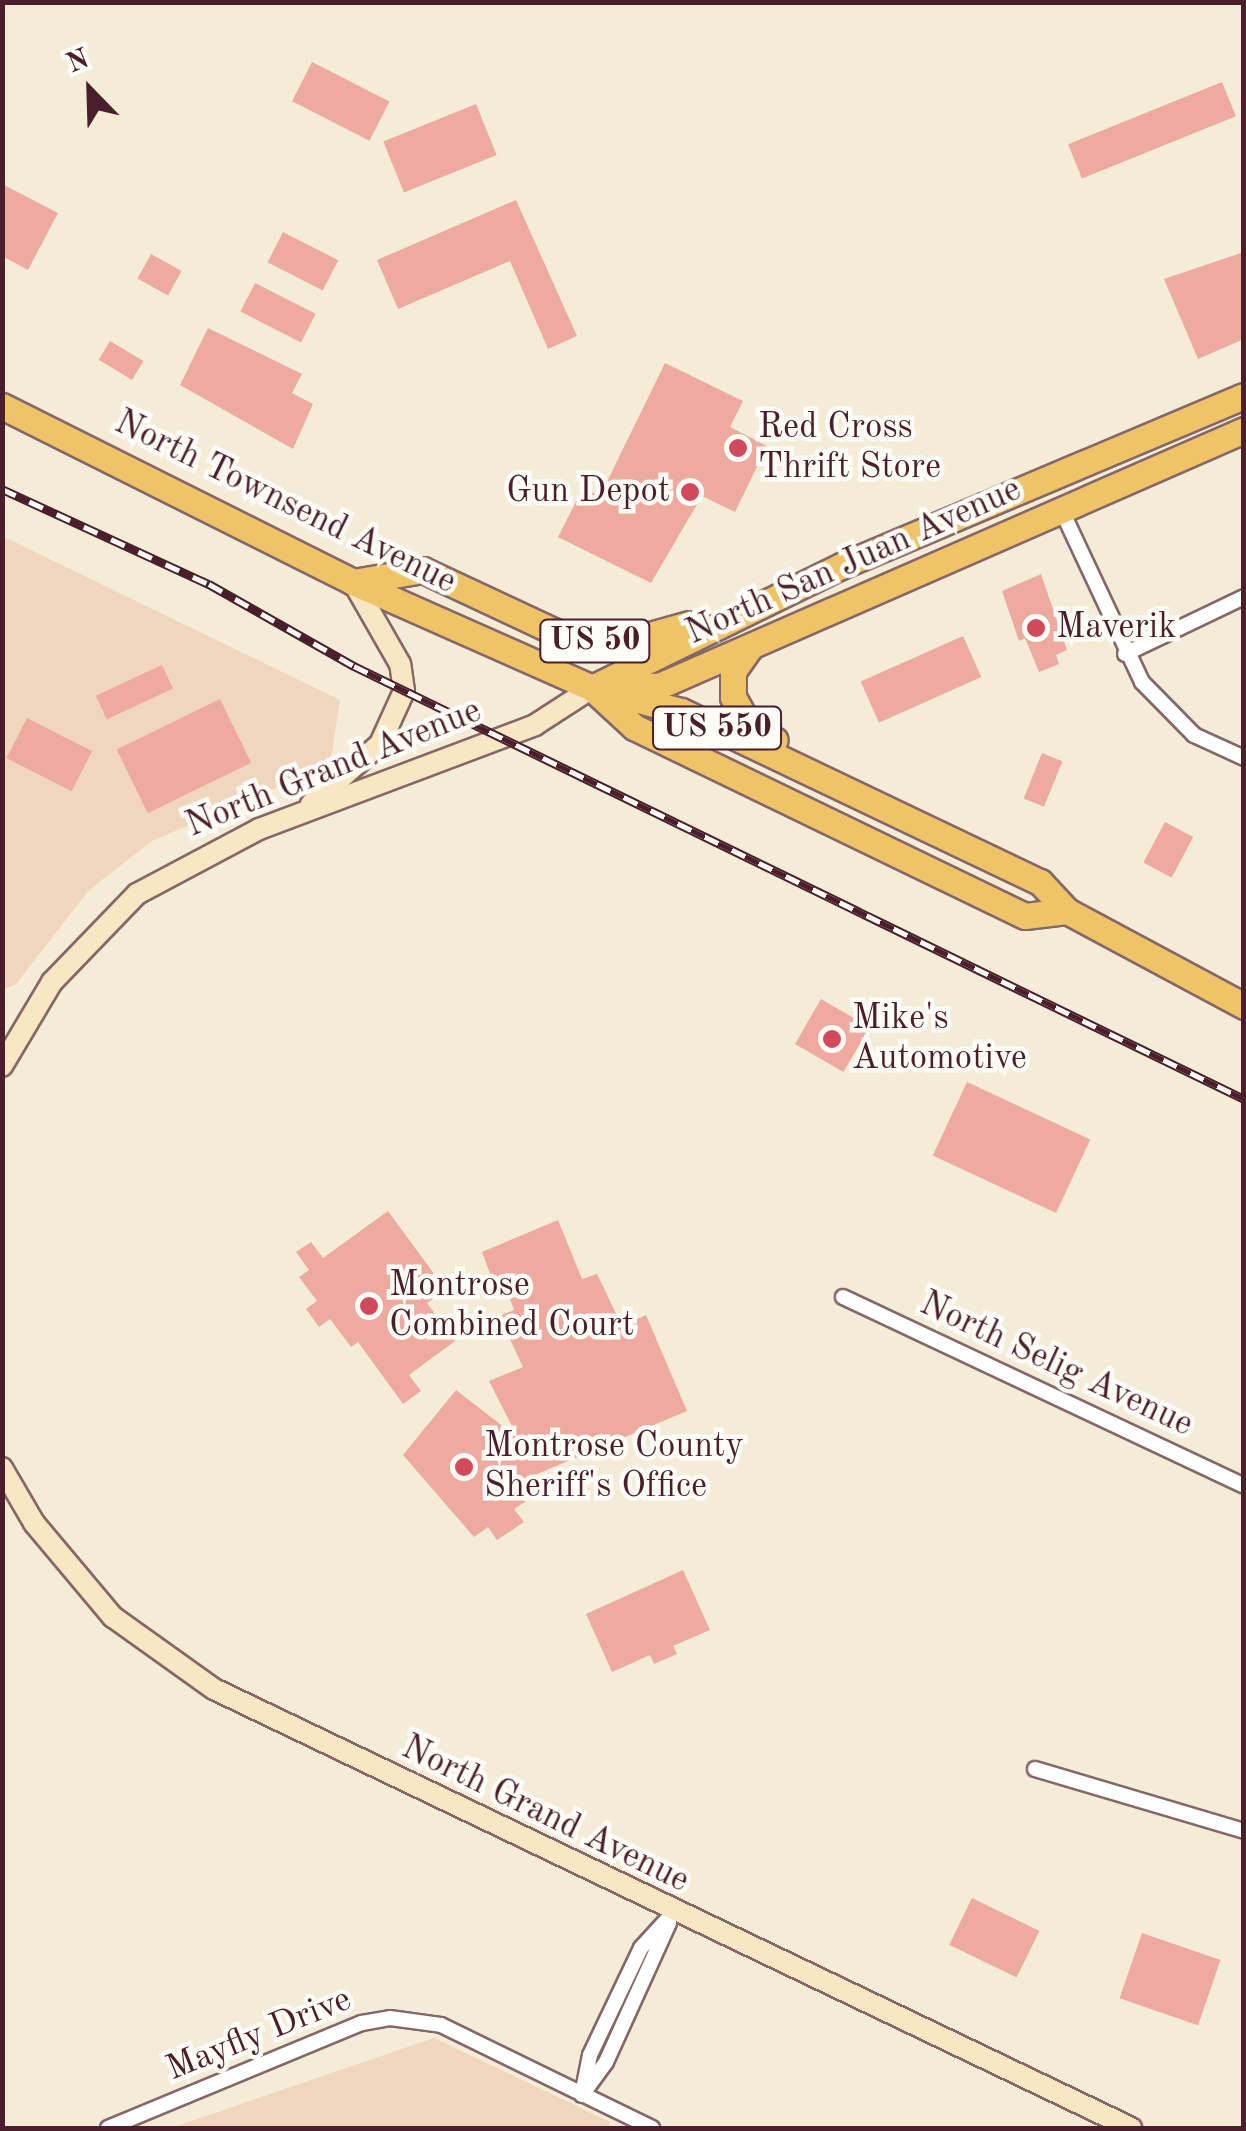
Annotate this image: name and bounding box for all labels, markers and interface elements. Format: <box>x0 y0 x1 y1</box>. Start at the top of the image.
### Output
north arrow <box>40 40 140 140</box>
text: N <box>63 45 94 79</box>
street label: North Townsend Avenue <box>107 402 463 604</box>
place label: Red Cross Thrift Store <box>758 407 941 489</box>
marker: Red Cross Thrift Store <box>727 437 749 459</box>
street label: North San Juan Avenue <box>680 469 1028 655</box>
place label: Gun Depot <box>506 471 670 513</box>
marker: Gun Depot <box>679 481 701 503</box>
place label: Maverik <box>1056 607 1176 649</box>
road number: US 50 <box>538 614 652 668</box>
marker: Maverik <box>1025 617 1047 639</box>
street label: North Grand Avenue <box>180 691 488 847</box>
road number: US 550 <box>652 701 782 755</box>
place label: Mike's Automotive <box>852 998 1027 1080</box>
marker: Mike's Automotive <box>821 1028 843 1050</box>
place label: Montrose Combined Court <box>389 1265 634 1347</box>
street label: North Selig Avenue <box>913 1283 1199 1447</box>
marker: Montrose Combined Court <box>358 1295 380 1317</box>
place label: Montrose County Sheriff's Office <box>484 1426 744 1508</box>
marker: Montrose County Sheriff's Office <box>453 1456 475 1478</box>
street label: North Grand Avenue <box>394 1727 696 1903</box>
street label: Mayfly Drive <box>160 1979 358 2091</box>

